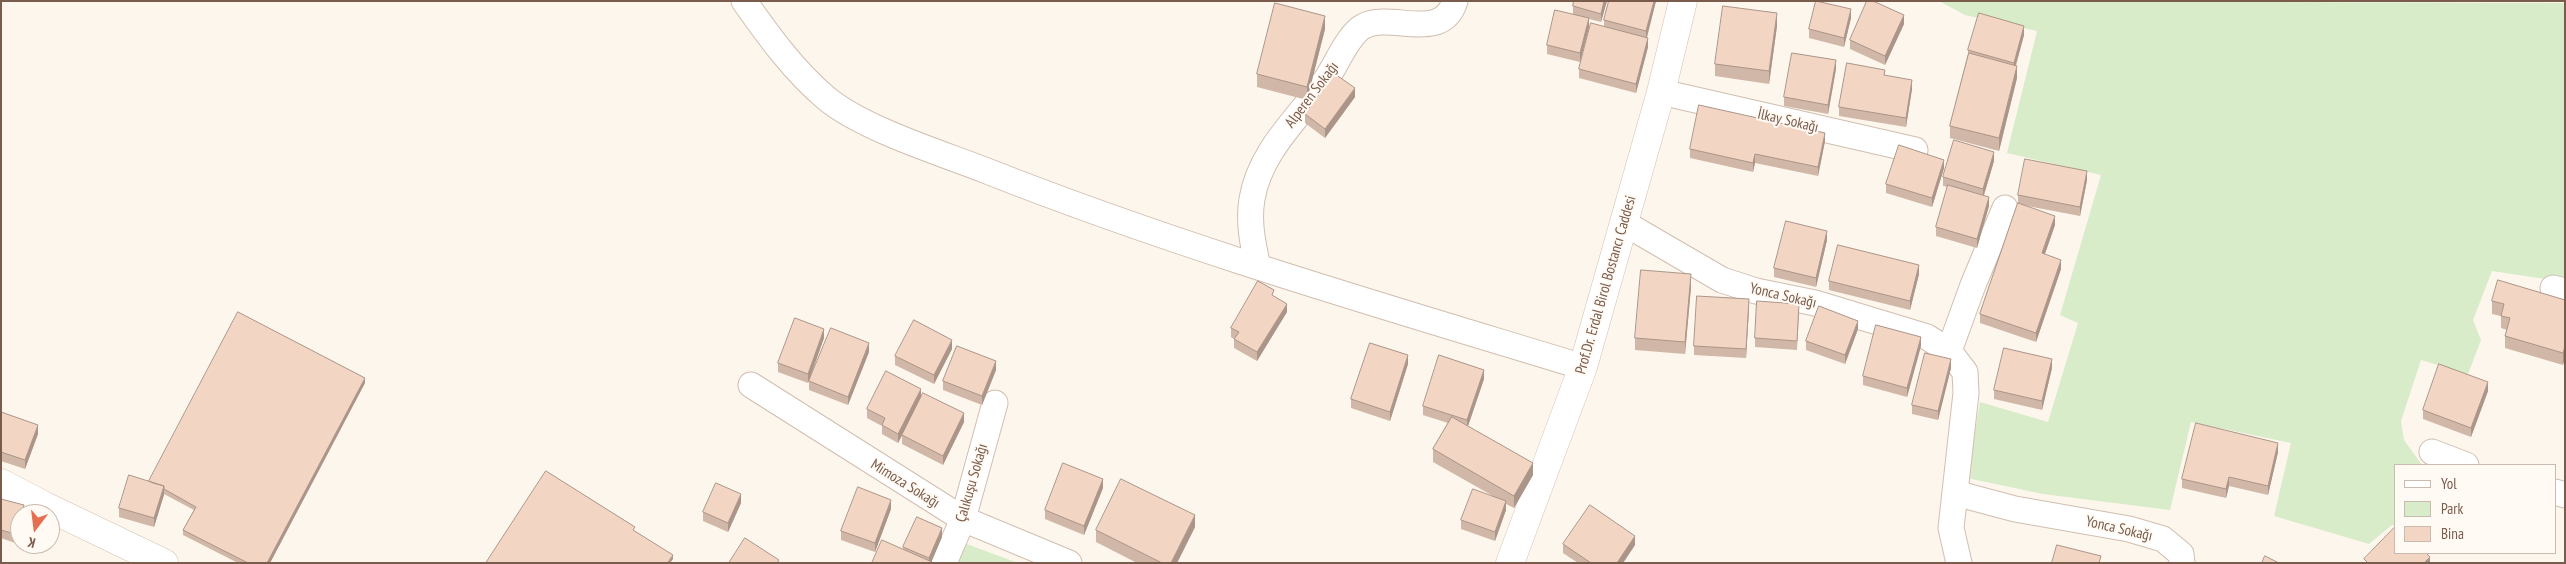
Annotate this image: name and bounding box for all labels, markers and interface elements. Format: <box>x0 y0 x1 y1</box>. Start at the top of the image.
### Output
street label: Alperen Sokağı <box>1281 59 1343 131</box>
street label: İlkay Sokağı <box>1756 105 1820 137</box>
street label: Prof.Dr. Erdal Birol Bostancı Caddesi <box>1572 194 1640 376</box>
street label: Yonca Sokağı <box>1748 280 1818 312</box>
street label: Çalıkuşu Sokağı <box>952 442 992 524</box>
street label: Mimoza Sokağı <box>867 456 943 512</box>
legend <box>2394 464 2556 554</box>
text: Yol <box>2441 474 2457 493</box>
text: Park <box>2441 499 2463 518</box>
north arrow <box>10 504 60 554</box>
street label: Yonca Sokağı <box>2084 513 2154 545</box>
text: Bina <box>2441 524 2464 543</box>
text: K <box>26 533 37 552</box>

